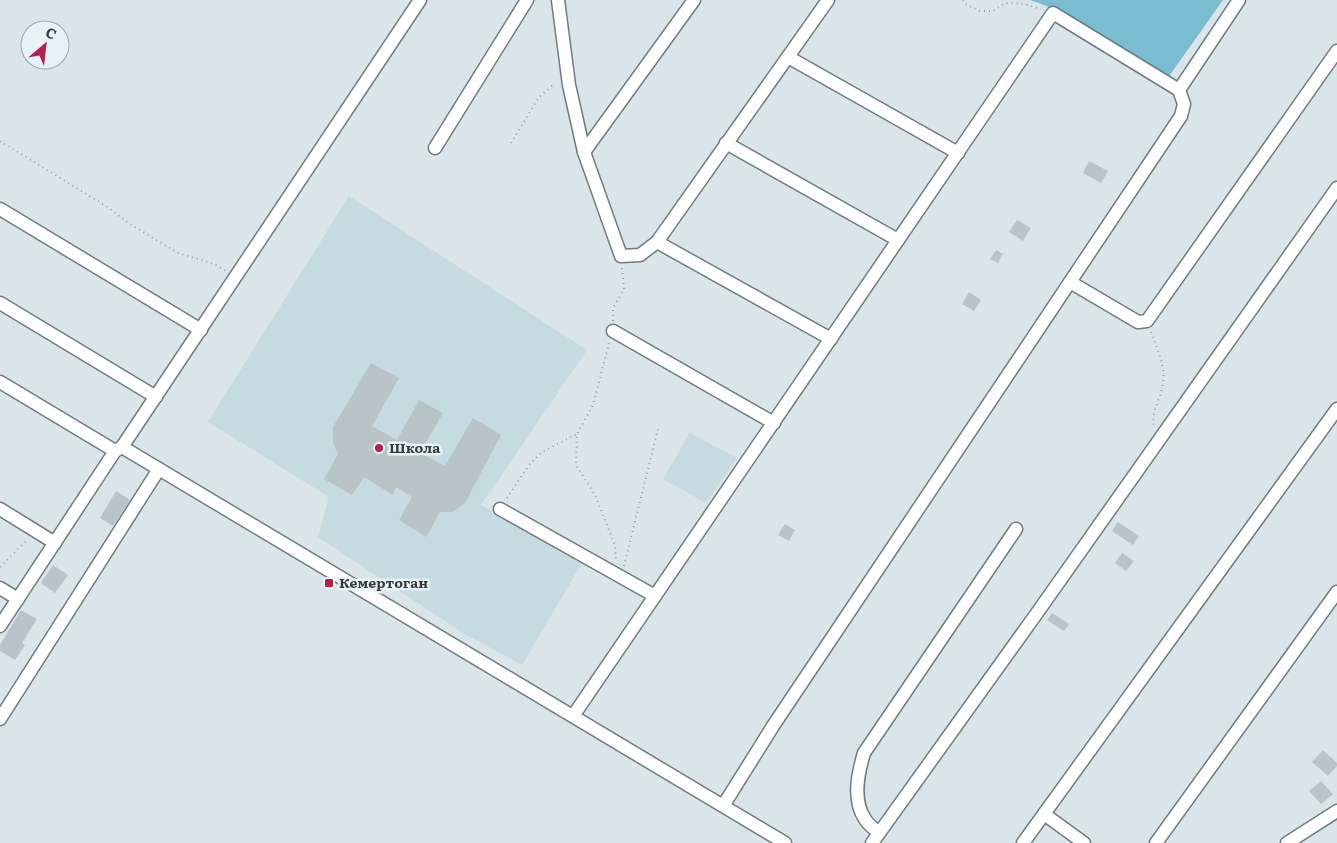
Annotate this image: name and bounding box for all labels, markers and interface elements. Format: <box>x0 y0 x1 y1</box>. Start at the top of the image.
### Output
north arrow <box>20 20 70 70</box>
text: С <box>42 21 61 44</box>
place label: Школа <box>389 437 441 457</box>
marker: Школа <box>373 442 385 454</box>
place label: Кемертоган <box>339 572 428 592</box>
marker: Кемертоган <box>323 577 335 589</box>

